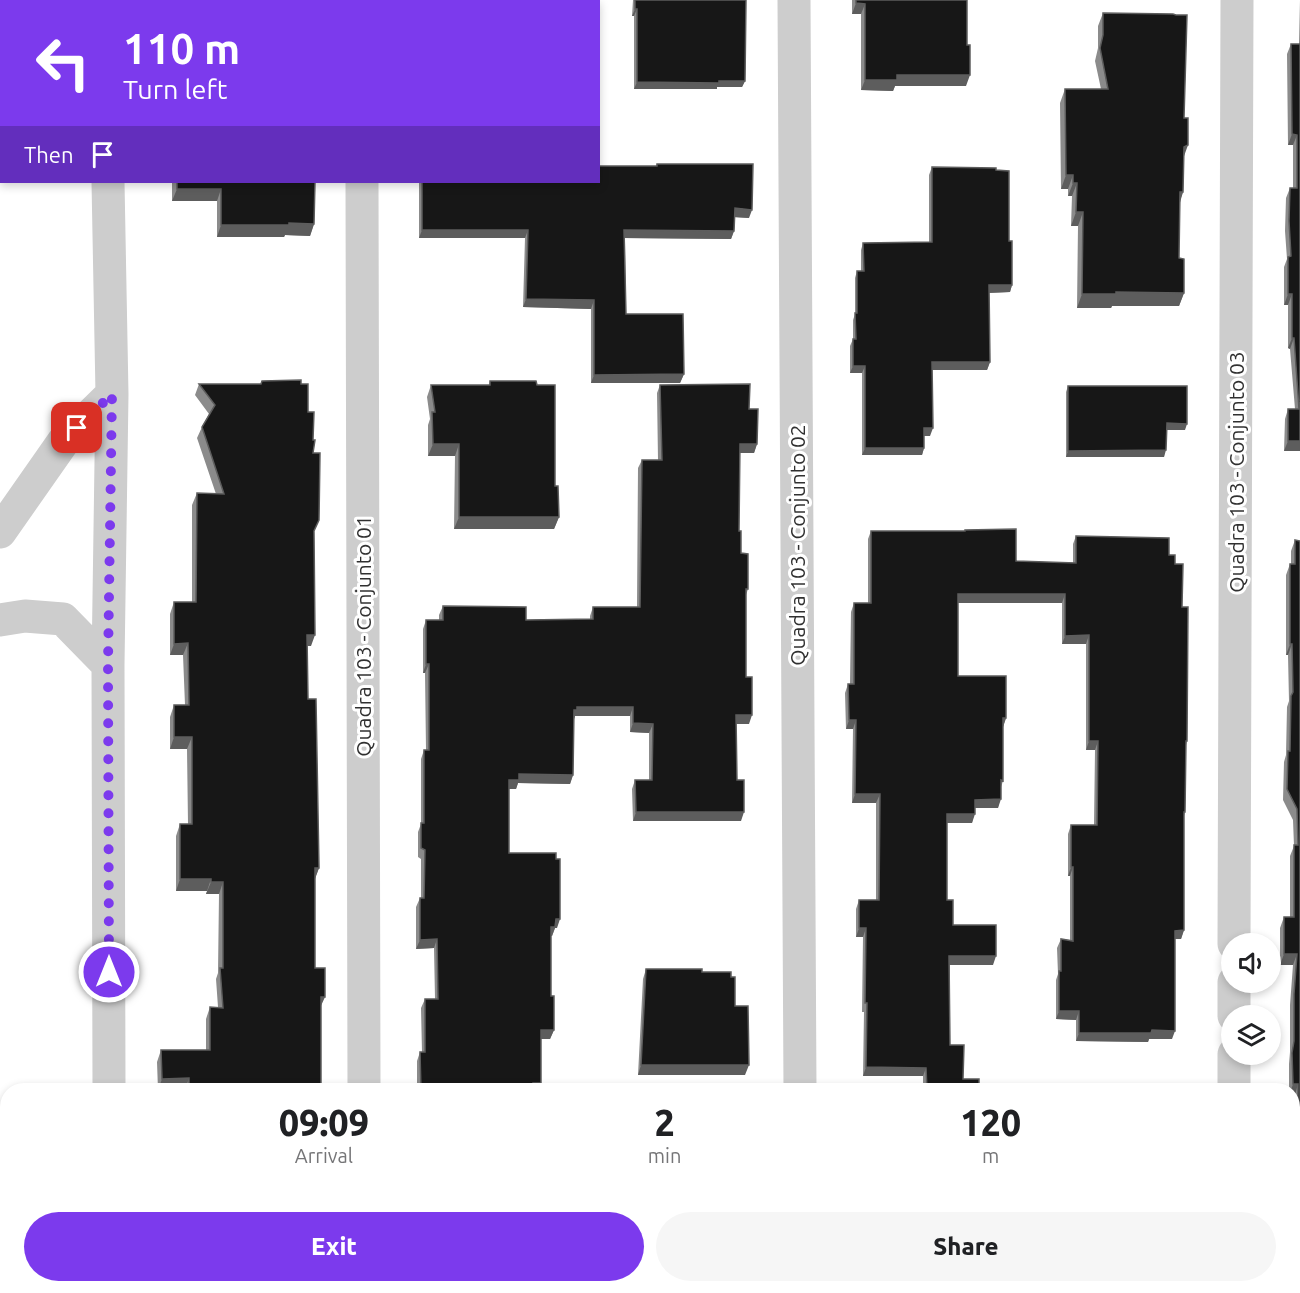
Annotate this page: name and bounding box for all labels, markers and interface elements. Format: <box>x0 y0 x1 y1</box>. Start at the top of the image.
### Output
icon: left <box>24 24 102 102</box>
text: 110 m <box>123 25 240 72</box>
text: Turn left <box>123 74 227 104</box>
icon: arrive <box>86 138 119 171</box>
text: Then <box>24 142 74 167</box>
street label: Quadra 103 - Conjunto 03 <box>1224 351 1248 593</box>
pin <box>51 402 102 453</box>
icon: arrive <box>60 411 93 444</box>
street label: Quadra 103 - Conjunto 02 <box>785 424 809 666</box>
street label: Quadra 103 - Conjunto 01 <box>351 515 375 757</box>
map controls <box>1221 933 1281 1065</box>
button: sound <box>1221 933 1281 993</box>
position arrow <box>77 940 141 1004</box>
button: layers <box>1221 1005 1281 1065</box>
text: 09:09 <box>279 1102 369 1143</box>
text: 2 <box>654 1102 675 1143</box>
text: 120 <box>960 1102 1021 1143</box>
text: Arrival <box>295 1144 353 1167</box>
text: min <box>648 1144 681 1167</box>
text: m <box>982 1144 999 1167</box>
button: Exit <box>24 1212 644 1281</box>
button: Share <box>656 1212 1276 1281</box>

